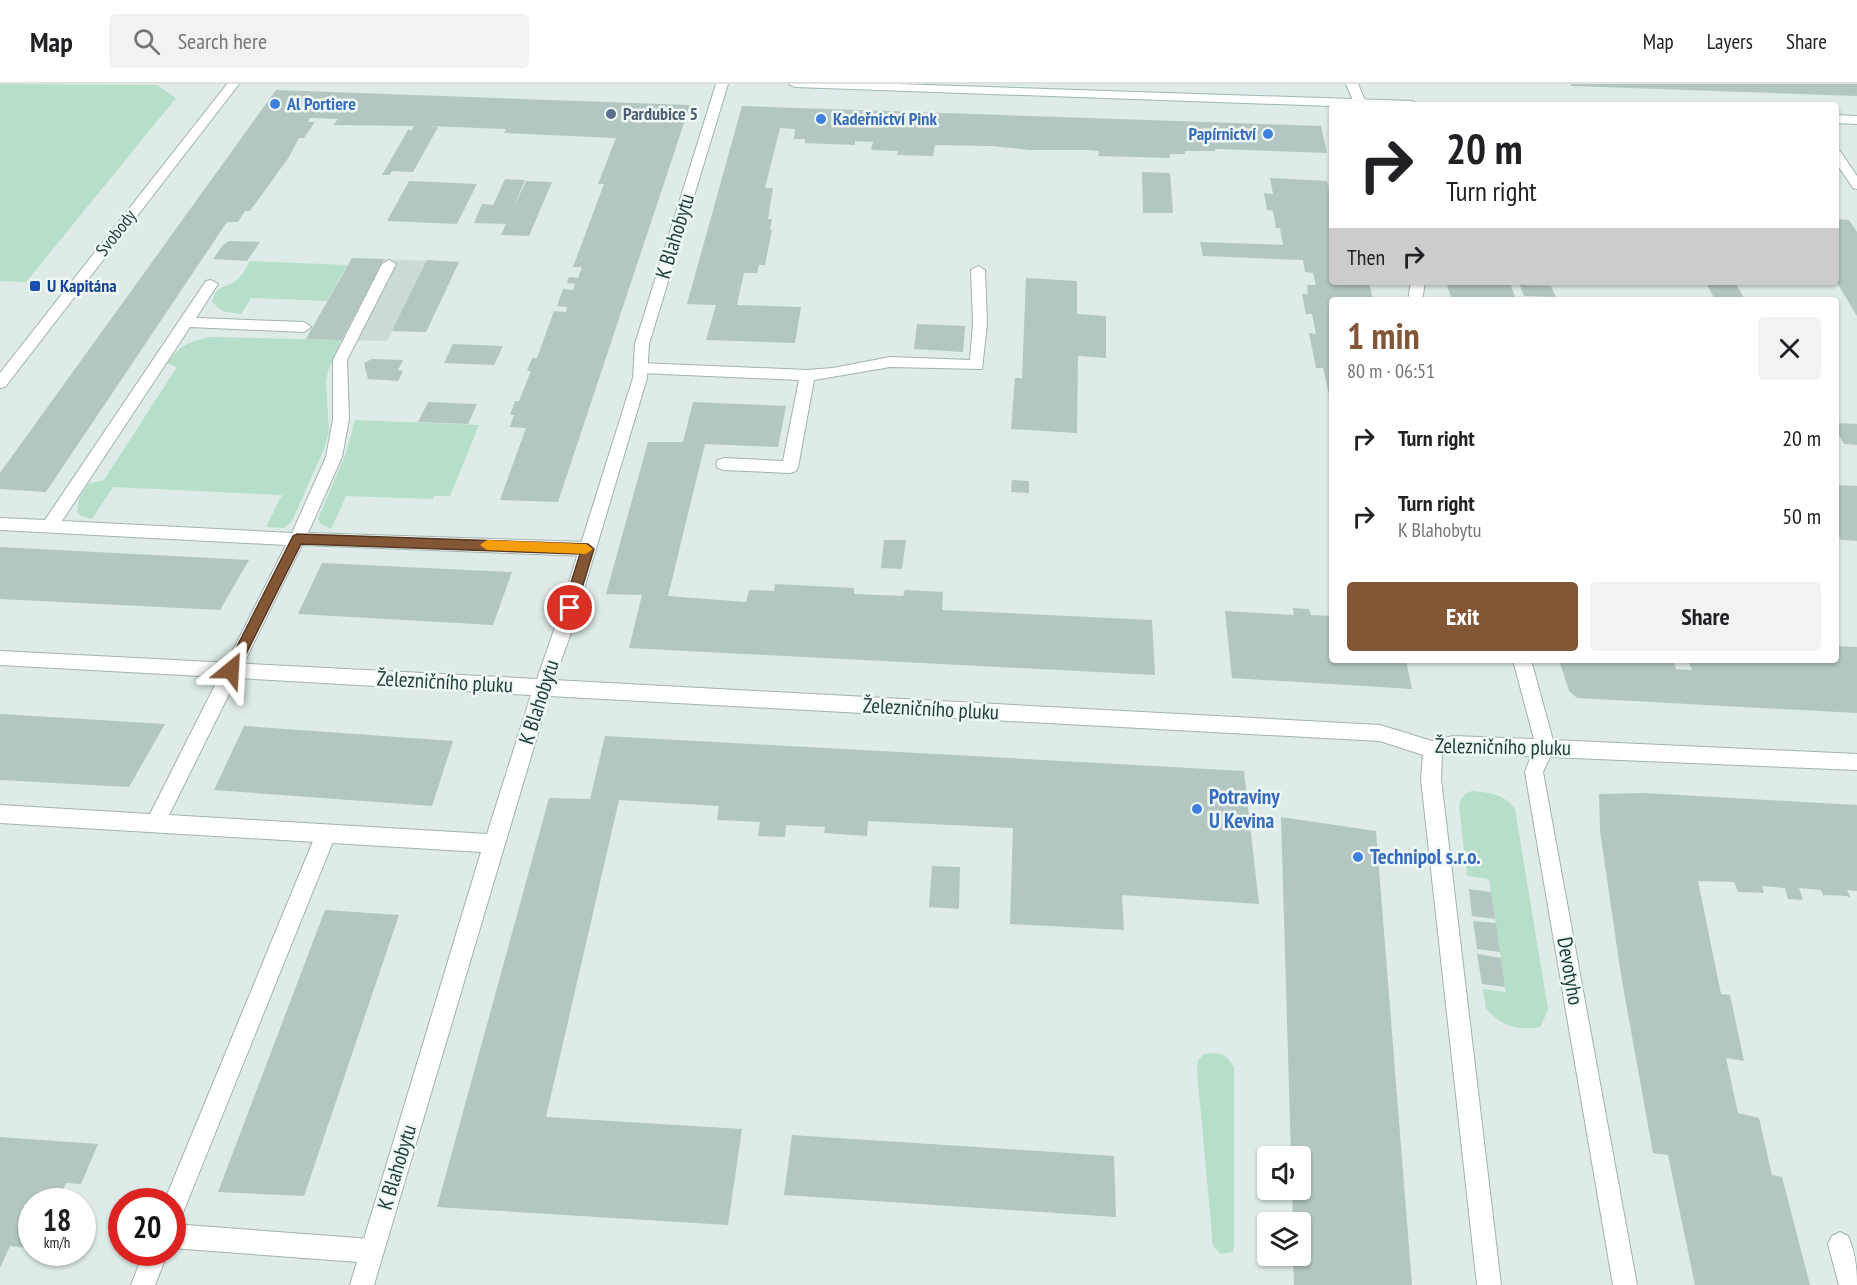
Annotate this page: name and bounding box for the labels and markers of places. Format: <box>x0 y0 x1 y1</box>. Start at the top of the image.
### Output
place label: Al Portiere <box>286 92 356 115</box>
marker: Al Portiere <box>268 97 282 111</box>
place label: Pardubice 5 <box>623 102 698 125</box>
marker: Pardubice 5 <box>604 107 618 121</box>
place label: Kadeřnictví Pink <box>833 107 937 130</box>
marker: Kadeřnictví Pink <box>814 112 828 126</box>
place label: Papírnictví <box>1189 122 1256 145</box>
marker: Papírnictví <box>1261 127 1275 141</box>
place label: U Kapitána <box>47 274 117 297</box>
marker: U Kapitána <box>28 279 42 293</box>
pin <box>544 582 595 633</box>
place label: Potraviny U Kevina <box>1209 783 1280 834</box>
marker: Potraviny U Kevina <box>1190 802 1204 816</box>
place label: Technipol s.r.o. <box>1370 843 1481 870</box>
marker: Technipol s.r.o. <box>1351 850 1365 864</box>

